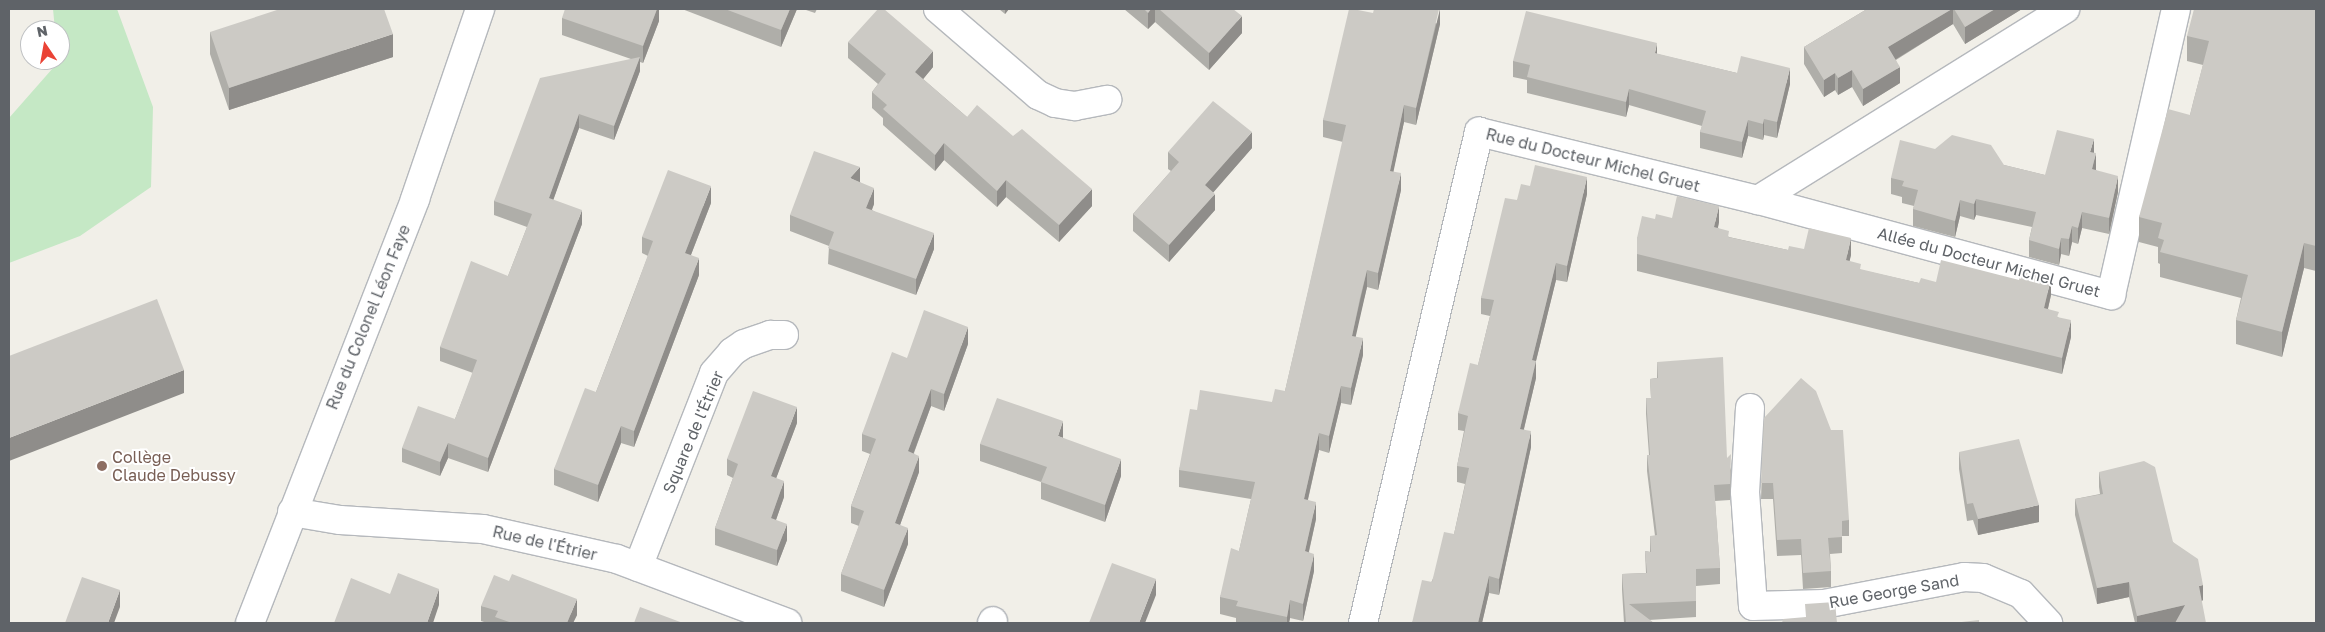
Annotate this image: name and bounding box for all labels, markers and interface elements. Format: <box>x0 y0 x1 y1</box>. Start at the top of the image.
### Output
north arrow <box>20 20 70 70</box>
text: N <box>35 21 49 40</box>
street label: Rue du Docteur Michel Gruet <box>1484 124 1702 196</box>
street label: Rue du Colonel Léon Faye <box>322 222 414 412</box>
street label: Allée du Docteur Michel Gruet <box>1876 223 2102 301</box>
street label: Square de l'Étrier <box>658 368 728 496</box>
place label: Collège Claude Debussy <box>112 447 236 485</box>
marker: Collège Claude Debussy <box>96 460 108 472</box>
street label: Rue de l'Étrier <box>491 522 599 564</box>
street label: Rue George Sand <box>1827 570 1961 612</box>

